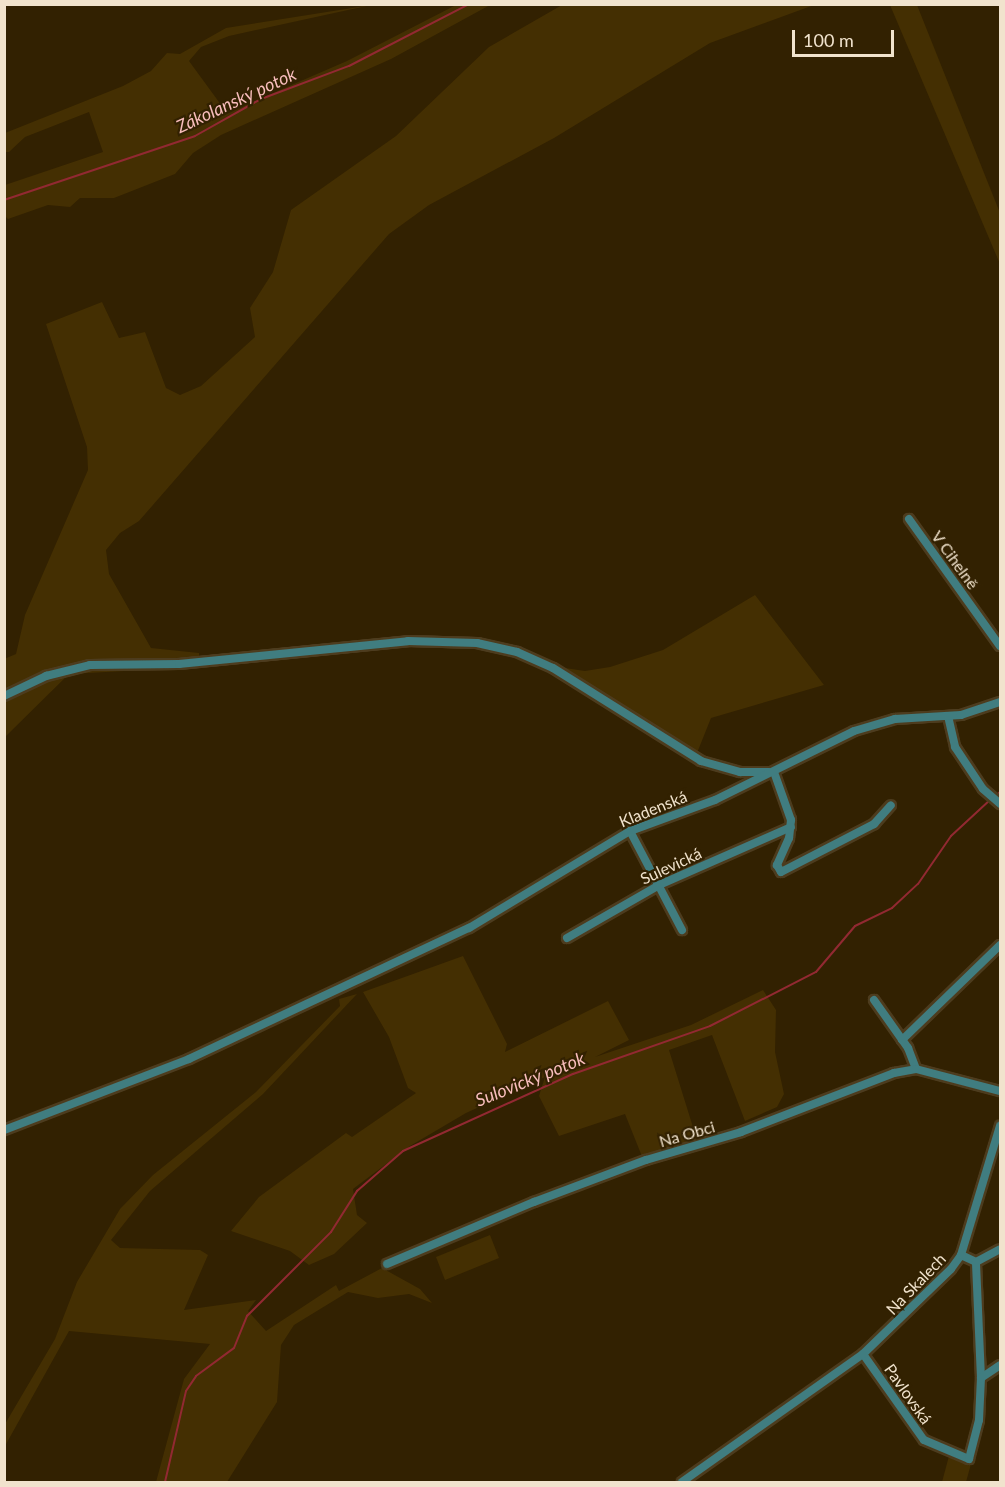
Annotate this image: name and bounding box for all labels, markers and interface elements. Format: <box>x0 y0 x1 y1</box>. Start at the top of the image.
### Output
scale bar <box>795 18 897 56</box>
text: 100 m <box>803 29 854 51</box>
water label: Zákolanský potok <box>172 63 300 137</box>
street label: V Cihelně <box>927 527 983 593</box>
street label: Kladenská <box>616 787 690 831</box>
street label: Sulevická <box>637 844 705 888</box>
water label: Sulovický potok <box>472 1047 588 1111</box>
street label: Na Obci <box>657 1117 717 1151</box>
street label: Na Skalech <box>882 1249 950 1319</box>
street label: Pavlovská <box>880 1360 936 1428</box>

